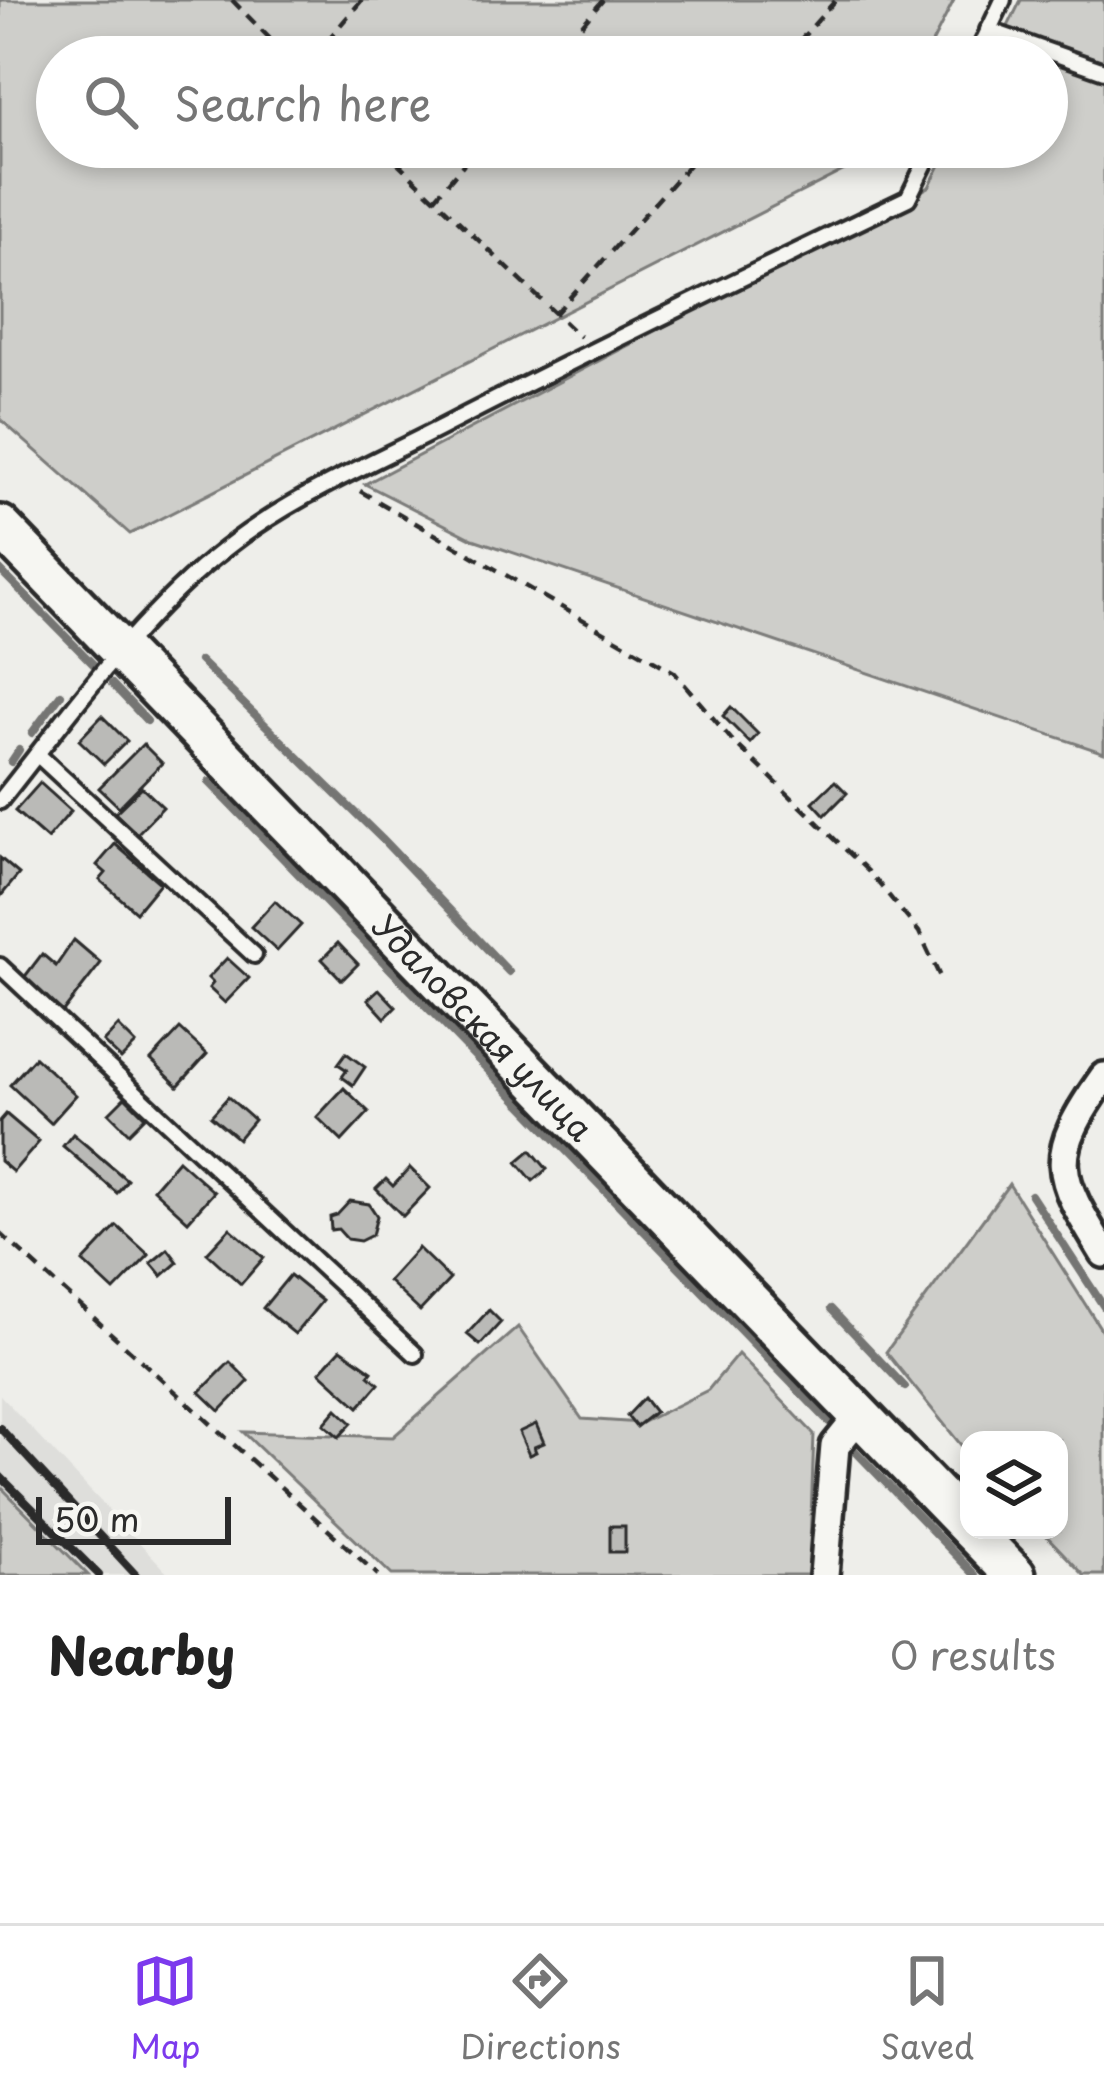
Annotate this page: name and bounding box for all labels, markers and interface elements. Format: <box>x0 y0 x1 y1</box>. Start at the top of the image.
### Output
search box <box>36 36 1068 168</box>
text: Search here <box>174 68 431 136</box>
icon: search <box>78 69 144 135</box>
street label: Удаловская улица <box>362 901 606 1151</box>
map controls <box>960 1431 1068 1539</box>
button: layers <box>960 1431 1068 1539</box>
scale bar <box>36 1491 231 1544</box>
text: 50 m <box>54 1493 140 1543</box>
text: Nearby <box>48 1615 235 1692</box>
text: 0 results <box>890 1624 1056 1683</box>
tab: Map <box>130 1948 200 2070</box>
tab: Directions <box>460 1948 621 2070</box>
tab: Saved <box>880 1948 974 2070</box>

